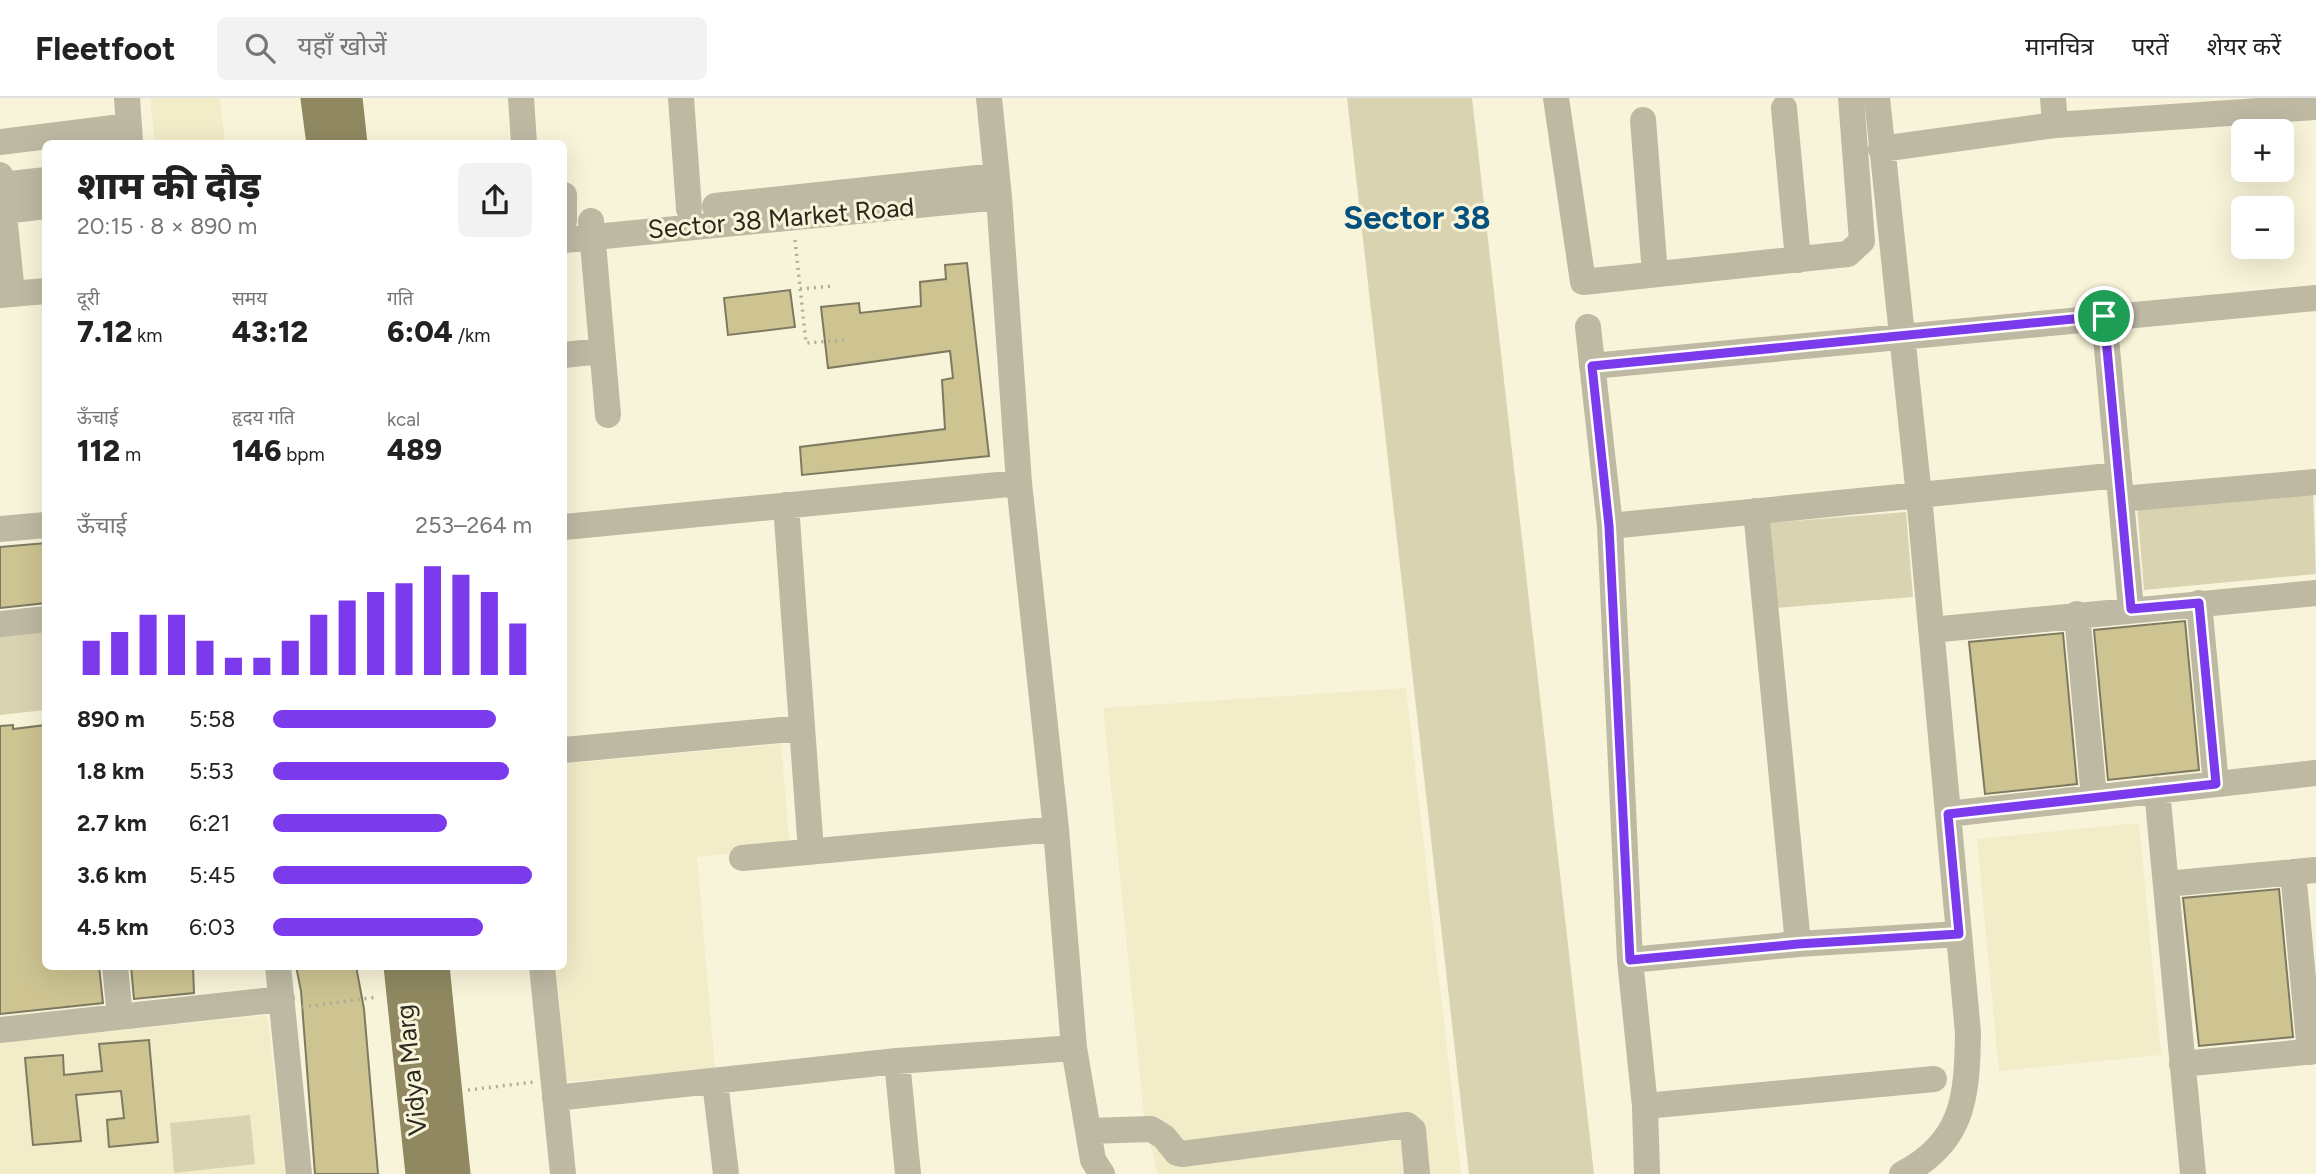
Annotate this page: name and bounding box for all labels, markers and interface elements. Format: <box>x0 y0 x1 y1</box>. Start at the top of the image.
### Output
search box <box>217 17 707 80</box>
text: Fleetfoot <box>35 29 175 68</box>
icon: search <box>241 29 279 67</box>
text: यहाँ खोजें <box>297 30 387 62</box>
text: मानचित्र <box>2025 32 2094 61</box>
text: परतें <box>2132 32 2169 61</box>
text: शेयर करें <box>2207 32 2281 61</box>
map controls <box>2231 119 2294 259</box>
button: + <box>2231 119 2294 182</box>
text: शाम की दौड़ <box>77 163 261 209</box>
button: share <box>458 163 532 237</box>
street label: Sector 38 Market Road <box>646 190 916 246</box>
button: − <box>2231 196 2294 259</box>
district label: Sector 38 <box>1343 198 1491 237</box>
text: 20:15 · 8 × 890 m <box>77 212 257 240</box>
pin <box>2074 286 2134 346</box>
text: दूरी <box>77 287 100 310</box>
text: समय <box>232 287 267 310</box>
text: गति <box>387 287 413 310</box>
icon: arrive <box>2085 297 2123 335</box>
text: 7.12 <box>77 313 132 350</box>
text: 43:12 <box>232 313 308 350</box>
text: 6:04 <box>387 313 453 350</box>
text: km <box>132 324 162 347</box>
text: /km <box>453 324 491 347</box>
text: ऊँचाई <box>77 406 118 429</box>
text: हृदय गति <box>232 406 295 429</box>
text: kcal <box>387 408 420 431</box>
text: 489 <box>387 431 442 468</box>
text: 112 <box>77 432 120 469</box>
text: 146 <box>232 432 282 469</box>
text: m <box>120 443 141 466</box>
text: bpm <box>282 443 325 466</box>
text: ऊँचाई <box>77 511 127 539</box>
text: 253–264 m <box>415 511 532 539</box>
text: 890 m <box>77 705 145 733</box>
text: 5:58 <box>189 705 235 733</box>
text: 1.8 km <box>77 757 144 785</box>
text: 5:53 <box>189 757 234 785</box>
text: 2.7 km <box>77 809 147 837</box>
text: 6:21 <box>189 809 230 837</box>
text: 3.6 km <box>77 861 147 889</box>
text: 5:45 <box>189 861 236 889</box>
text: 4.5 km <box>77 913 149 941</box>
text: 6:03 <box>189 913 235 941</box>
street label: Vidya Marg <box>388 1003 434 1137</box>

